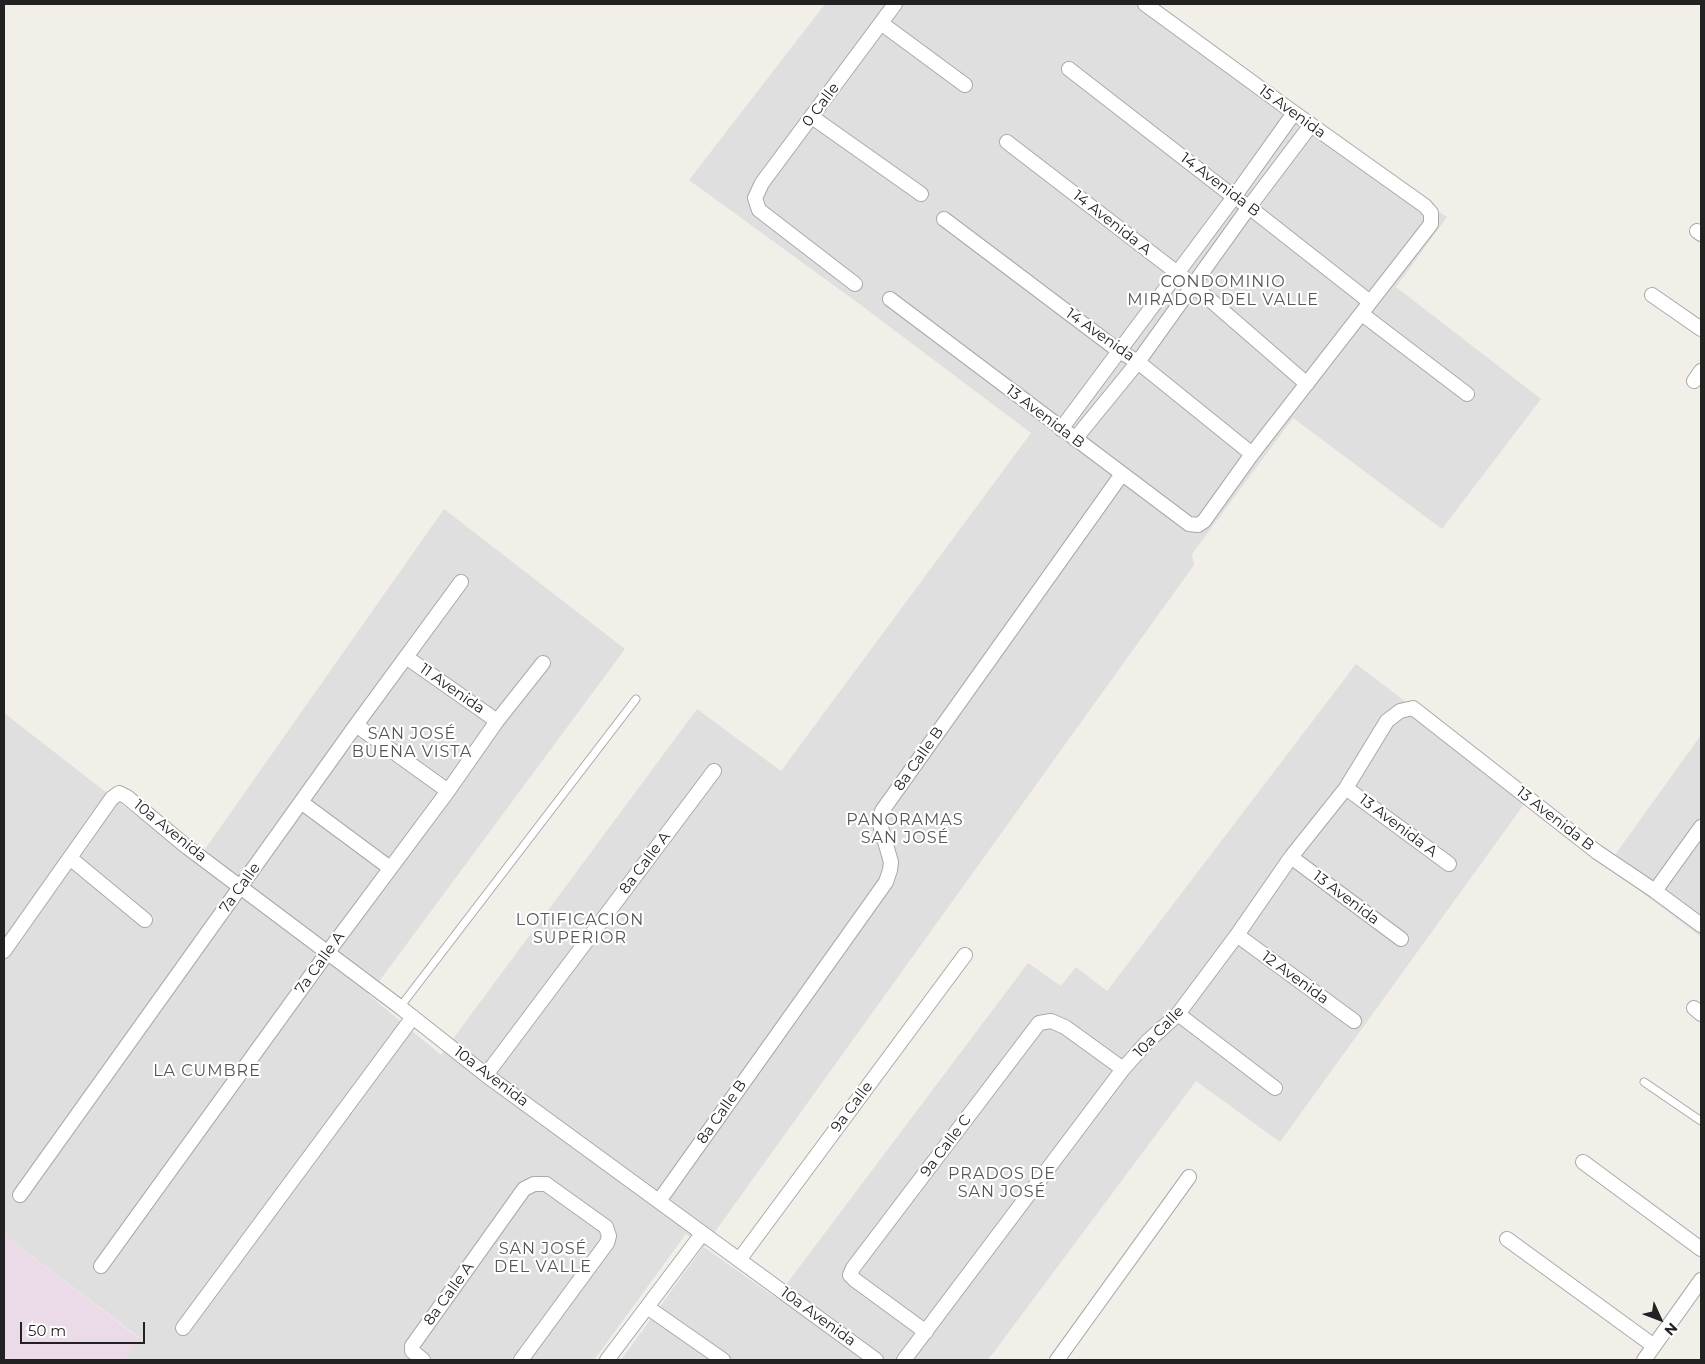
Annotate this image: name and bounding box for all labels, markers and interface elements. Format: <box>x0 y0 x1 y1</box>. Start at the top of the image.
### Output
street label: 0 Calle <box>799 79 843 131</box>
street label: 15 Avenida <box>1255 82 1329 142</box>
street label: 14 Avenida B <box>1177 149 1263 221</box>
street label: 14 Avenida A <box>1069 187 1155 259</box>
district label: CONDOMINIO MIRADOR DEL VALLE <box>1125 272 1321 310</box>
street label: 14 Avenida <box>1062 305 1138 365</box>
street label: 13 Avenida B <box>1002 382 1088 452</box>
street label: 11 Avenida <box>416 660 488 718</box>
street label: 8a Calle B <box>890 723 948 795</box>
district label: SAN JOSÉ BUENA VISTA <box>350 724 474 762</box>
street label: 13 Avenida B <box>1513 783 1597 855</box>
street label: 13 Avenida A <box>1355 791 1441 861</box>
street label: 10a Avenida <box>130 796 210 866</box>
district label: PANORAMAS SAN JOSÉ <box>845 810 965 848</box>
street label: 8a Calle A <box>616 828 674 898</box>
street label: 7a Calle <box>216 859 264 917</box>
street label: 13 Avenida <box>1309 867 1383 929</box>
district label: LOTIFICACION SUPERIOR <box>514 910 646 948</box>
street label: 7a Calle A <box>291 928 349 998</box>
street label: 12 Avenida <box>1258 948 1332 1008</box>
street label: 10a Calle <box>1130 1003 1188 1061</box>
street label: 10a Avenida <box>450 1043 532 1111</box>
district label: LA CUMBRE <box>152 1061 262 1081</box>
street label: 8a Calle B <box>693 1076 751 1148</box>
street label: 9a Calle <box>827 1078 877 1136</box>
street label: 9a Calle C <box>917 1111 975 1181</box>
district label: PRADOS DE SAN JOSÉ <box>947 1164 1057 1202</box>
district label: SAN JOSÉ DEL VALLE <box>493 1239 593 1277</box>
street label: 8a Calle A <box>420 1259 478 1329</box>
street label: 10a Avenida <box>777 1284 859 1350</box>
north arrow <box>1635 1294 1685 1344</box>
scale bar <box>22 1312 148 1344</box>
text: N <box>1661 1319 1681 1340</box>
text: 50 m <box>28 1321 66 1340</box>

